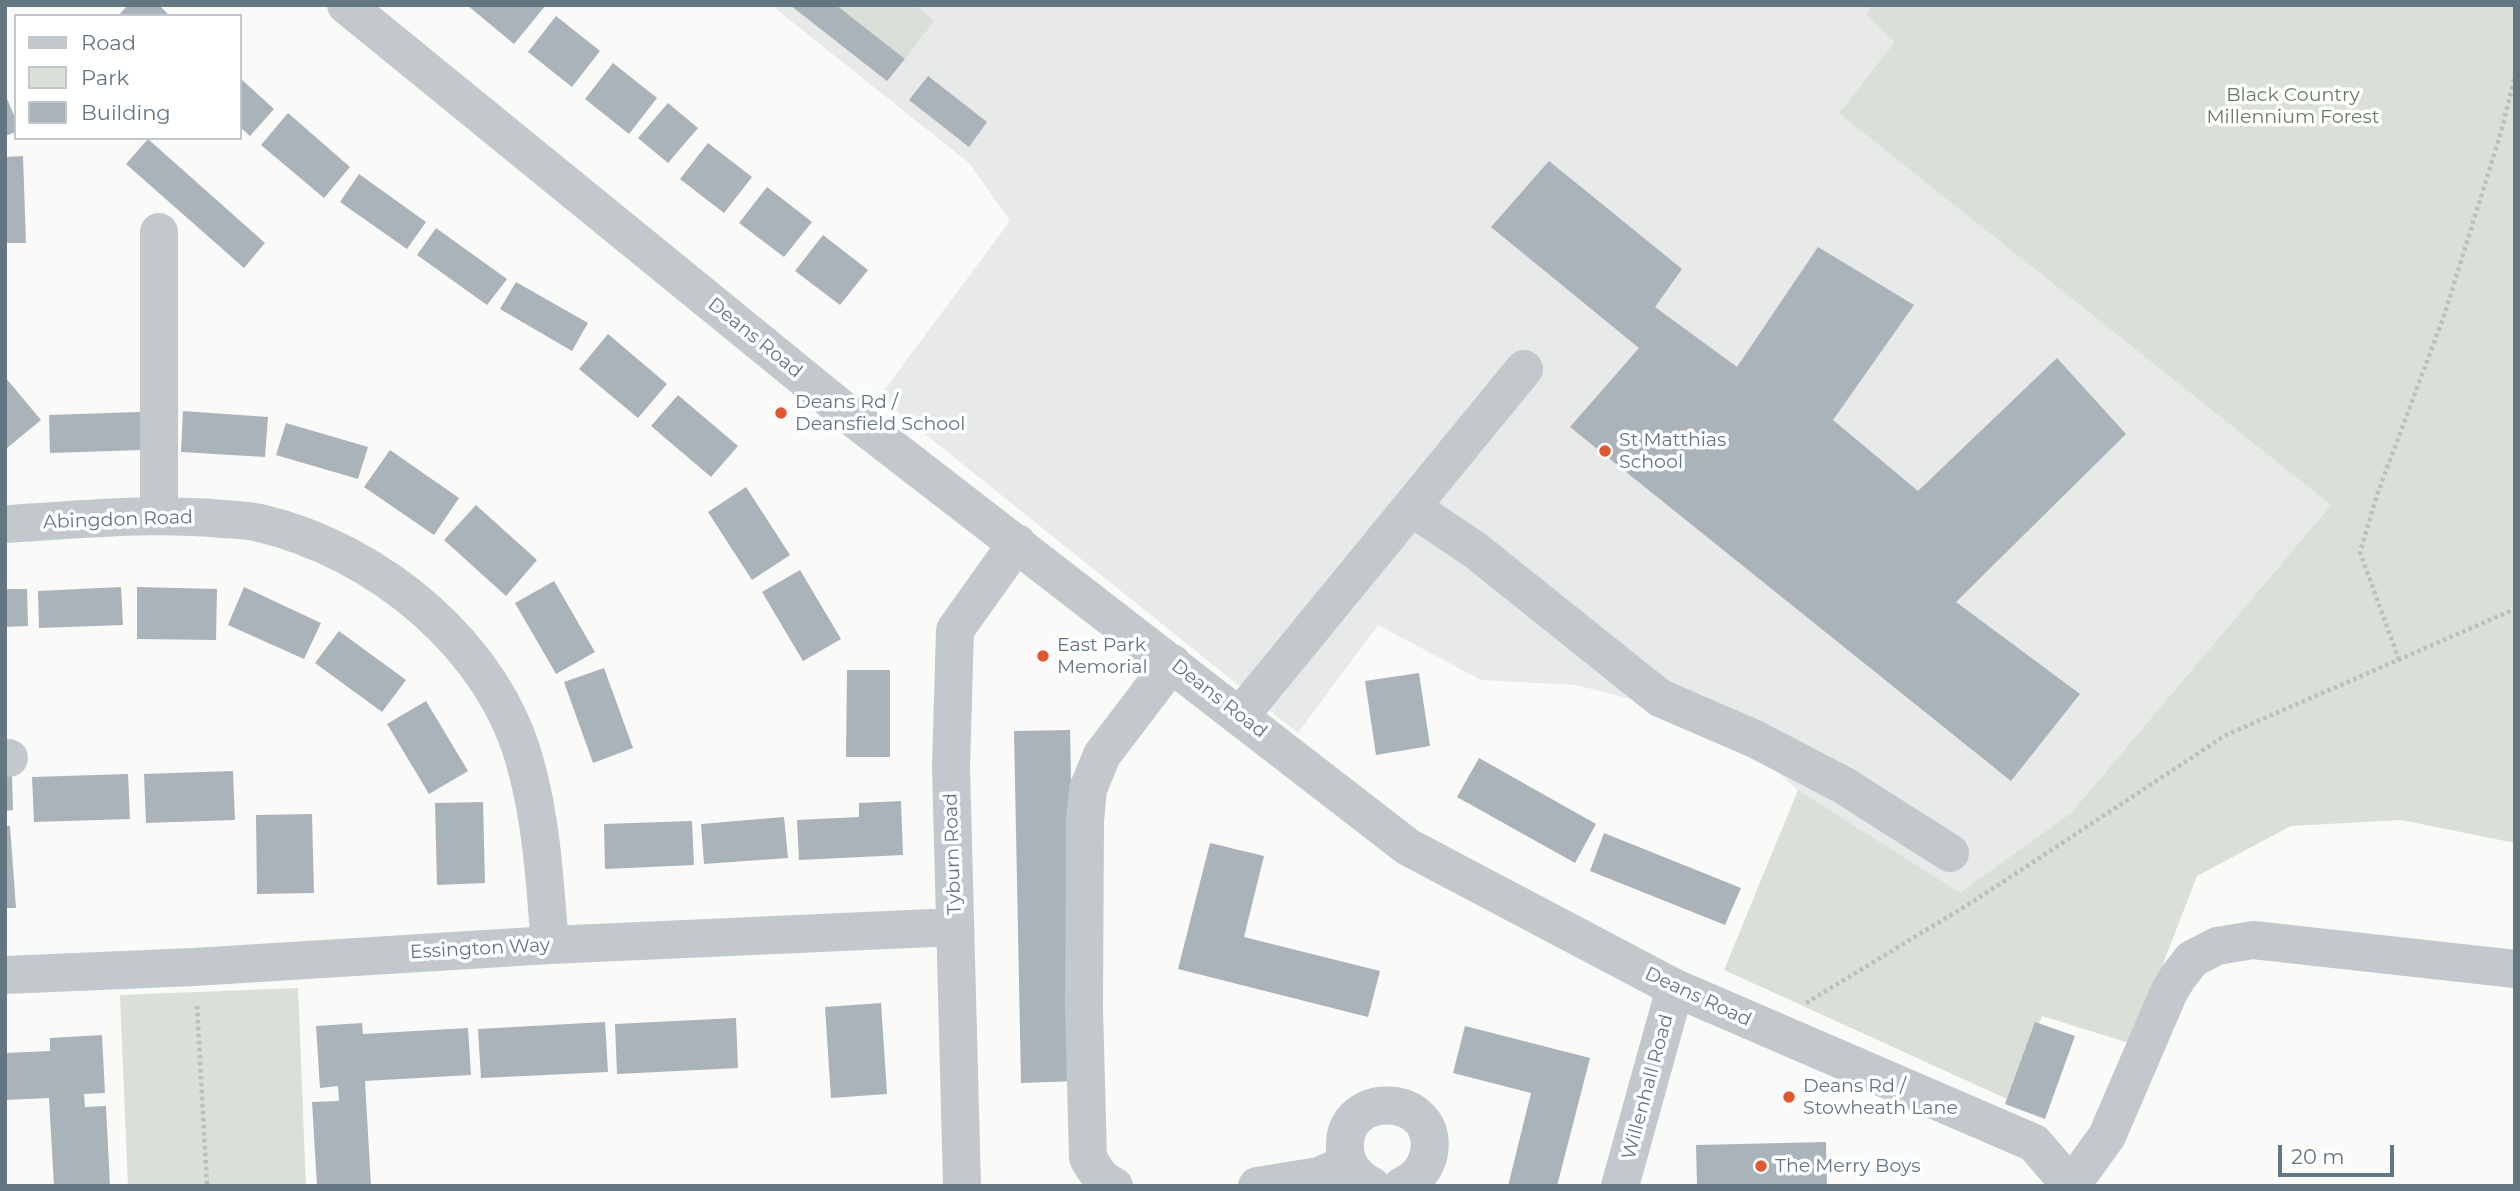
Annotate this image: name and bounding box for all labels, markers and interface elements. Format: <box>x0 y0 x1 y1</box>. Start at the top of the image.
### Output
legend <box>14 14 242 140</box>
text: Road <box>81 30 136 55</box>
text: Park <box>81 65 129 90</box>
park label: Black Country Millennium Forest <box>2206 84 2380 128</box>
text: Building <box>81 100 171 125</box>
street label: Deans Road <box>703 293 807 383</box>
place label: Deans Rd / Deansfield School <box>795 391 965 435</box>
marker: Deans Rd / Deansfield School <box>773 405 789 421</box>
place label: St Matthias School <box>1619 429 1726 473</box>
marker: St Matthias School <box>1597 443 1613 459</box>
street label: Abingdon Road <box>43 506 193 534</box>
place label: East Park Memorial <box>1057 634 1148 678</box>
marker: East Park Memorial <box>1035 648 1051 664</box>
street label: Deans Road <box>1167 655 1271 743</box>
street label: Tyburn Road <box>939 793 967 915</box>
street label: Essington Way <box>409 934 551 964</box>
street label: Deans Road <box>1641 962 1755 1032</box>
street label: Willenhall Road <box>1618 1012 1678 1162</box>
place label: Deans Rd / Stowheath Lane <box>1803 1075 1958 1119</box>
marker: Deans Rd / Stowheath Lane <box>1781 1089 1797 1105</box>
scale bar <box>2282 1132 2398 1176</box>
text: 20 m <box>2291 1144 2345 1169</box>
place label: The Merry Boys <box>1775 1155 1920 1177</box>
marker: The Merry Boys <box>1753 1158 1769 1174</box>

